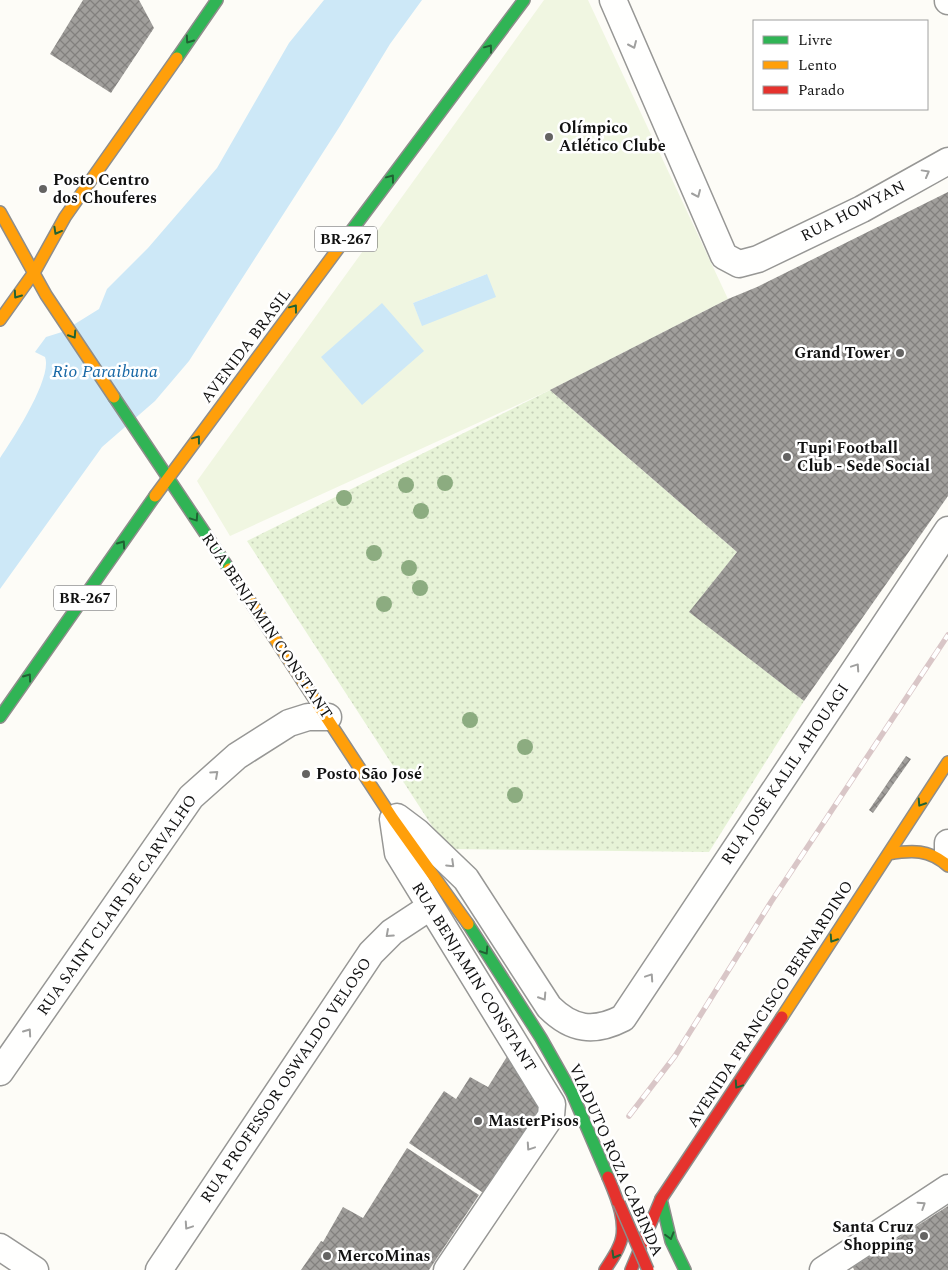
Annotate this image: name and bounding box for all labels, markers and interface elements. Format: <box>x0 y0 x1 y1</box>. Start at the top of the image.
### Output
legend <box>753 20 928 110</box>
text: Livre <box>798 29 833 52</box>
one-way arrow <box>186 34 195 44</box>
one-way arrow <box>626 40 637 49</box>
one-way arrow <box>483 45 491 54</box>
text: Lento <box>798 54 837 77</box>
text: Parado <box>798 79 845 102</box>
place label: Olímpico Atlético Clube <box>559 116 666 158</box>
marker: Olímpico Atlético Clube <box>543 131 555 143</box>
place label: Posto Centro dos Chouferes <box>53 168 157 210</box>
one-way arrow <box>921 169 930 179</box>
street label: RUA HOWYAN <box>796 174 910 248</box>
one-way arrow <box>386 175 394 184</box>
marker: Posto Centro dos Chouferes <box>37 183 49 195</box>
one-way arrow <box>691 189 702 198</box>
one-way arrow <box>53 226 63 235</box>
road number: BR-267 <box>315 226 377 252</box>
street label: AVENIDA BRASIL <box>195 284 297 408</box>
one-way arrow <box>14 290 23 299</box>
one-way arrow <box>288 304 297 314</box>
one-way arrow <box>67 330 77 339</box>
place label: Grand Tower <box>794 341 890 365</box>
marker: Grand Tower <box>894 347 906 359</box>
water label: Rio Paraibuna <box>52 358 158 385</box>
one-way arrow <box>191 435 200 445</box>
place label: Tupi Football Club - Sede Social <box>797 436 930 478</box>
marker: Tupi Football Club - Sede Social <box>781 451 793 463</box>
one-way arrow <box>189 513 198 522</box>
street label: RUA BENJAMIN CONSTANT <box>196 528 339 724</box>
one-way arrow <box>116 541 125 550</box>
road number: BR-267 <box>54 586 116 610</box>
one-way arrow <box>850 664 859 673</box>
one-way arrow <box>22 673 31 683</box>
street label: RUA JOSÉ KALIL AHOUAGI <box>715 679 855 869</box>
place label: Posto São José <box>316 762 422 786</box>
marker: Posto São José <box>300 768 312 780</box>
one-way arrow <box>210 770 219 779</box>
street label: RUA SAINT CLAIR DE CARVALHO <box>31 789 203 1021</box>
one-way arrow <box>918 797 928 806</box>
one-way arrow <box>445 858 454 867</box>
street label: AVENIDA FRANCISCO BERNARDINO <box>681 876 859 1132</box>
street label: RUA BENJAMIN CONSTANT <box>406 877 543 1077</box>
one-way arrow <box>386 929 395 938</box>
one-way arrow <box>830 933 839 943</box>
one-way arrow <box>479 946 488 955</box>
street label: RUA PROFESSOR OSWALDO VELOSO <box>195 952 377 1208</box>
one-way arrow <box>643 974 653 983</box>
one-way arrow <box>537 992 546 1001</box>
one-way arrow <box>22 1028 31 1038</box>
street label: VIADUTO ROZA CABINDA <box>563 1060 669 1260</box>
one-way arrow <box>735 1079 744 1088</box>
place label: MasterPisos <box>488 1109 579 1133</box>
marker: MasterPisos <box>472 1115 484 1127</box>
one-way arrow <box>527 1141 536 1150</box>
one-way arrow <box>917 1201 926 1211</box>
place label: Santa Cruz Shopping <box>833 1215 914 1257</box>
one-way arrow <box>185 1220 194 1230</box>
marker: Santa Cruz Shopping <box>918 1230 930 1242</box>
one-way arrow <box>664 1231 674 1239</box>
place label: MercoMinas <box>337 1244 430 1268</box>
one-way arrow <box>611 1249 621 1258</box>
marker: MercoMinas <box>321 1250 333 1262</box>

